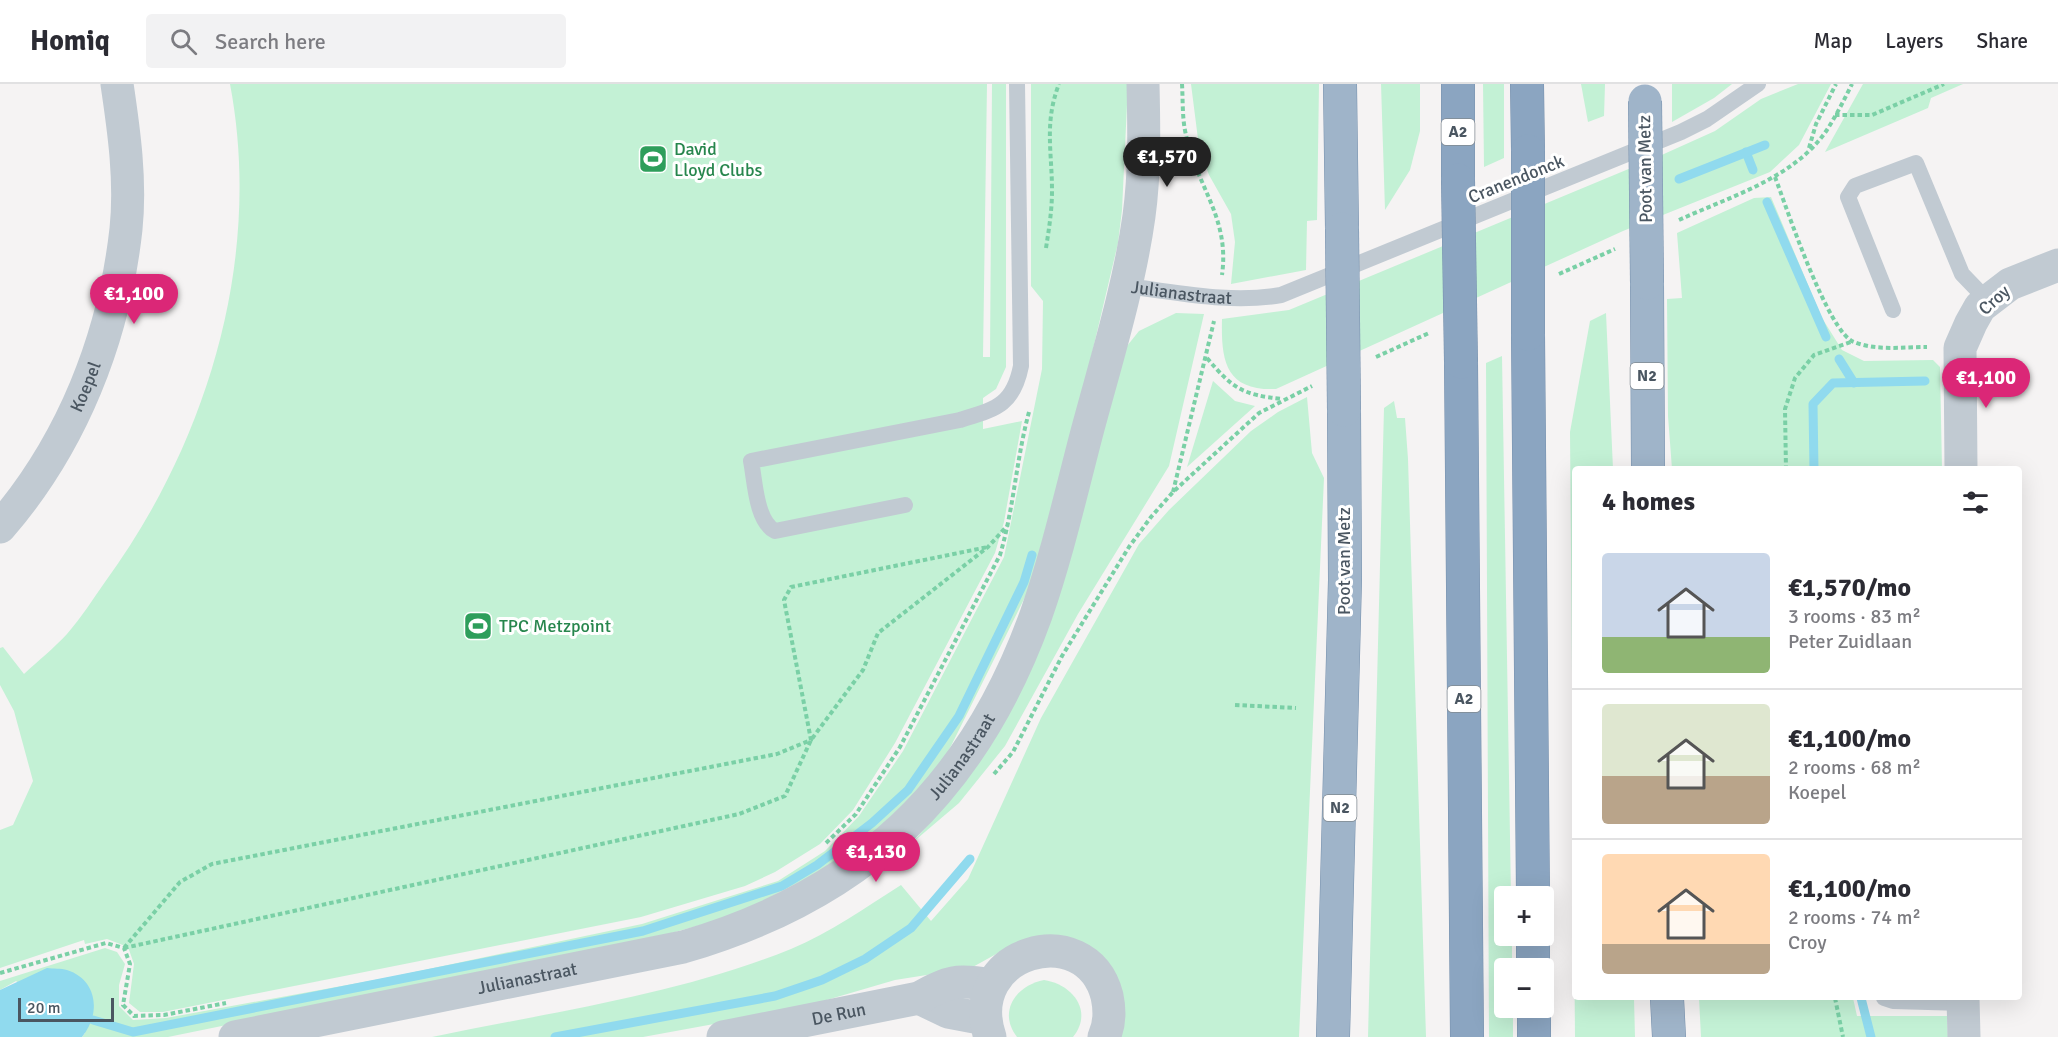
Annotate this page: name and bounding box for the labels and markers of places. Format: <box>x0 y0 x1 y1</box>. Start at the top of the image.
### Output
pin: €1,570 <box>1118 137 1216 188</box>
place label: David Lloyd Clubs <box>674 138 762 181</box>
sports icon: David Lloyd Clubs <box>637 143 669 175</box>
pin: €1,100 <box>85 274 183 325</box>
pin: €1,100 <box>1937 358 2035 409</box>
sports icon: TPC Metzpoint <box>462 610 494 642</box>
place label: TPC Metzpoint <box>499 615 611 637</box>
pin: €1,130 <box>827 832 925 883</box>

